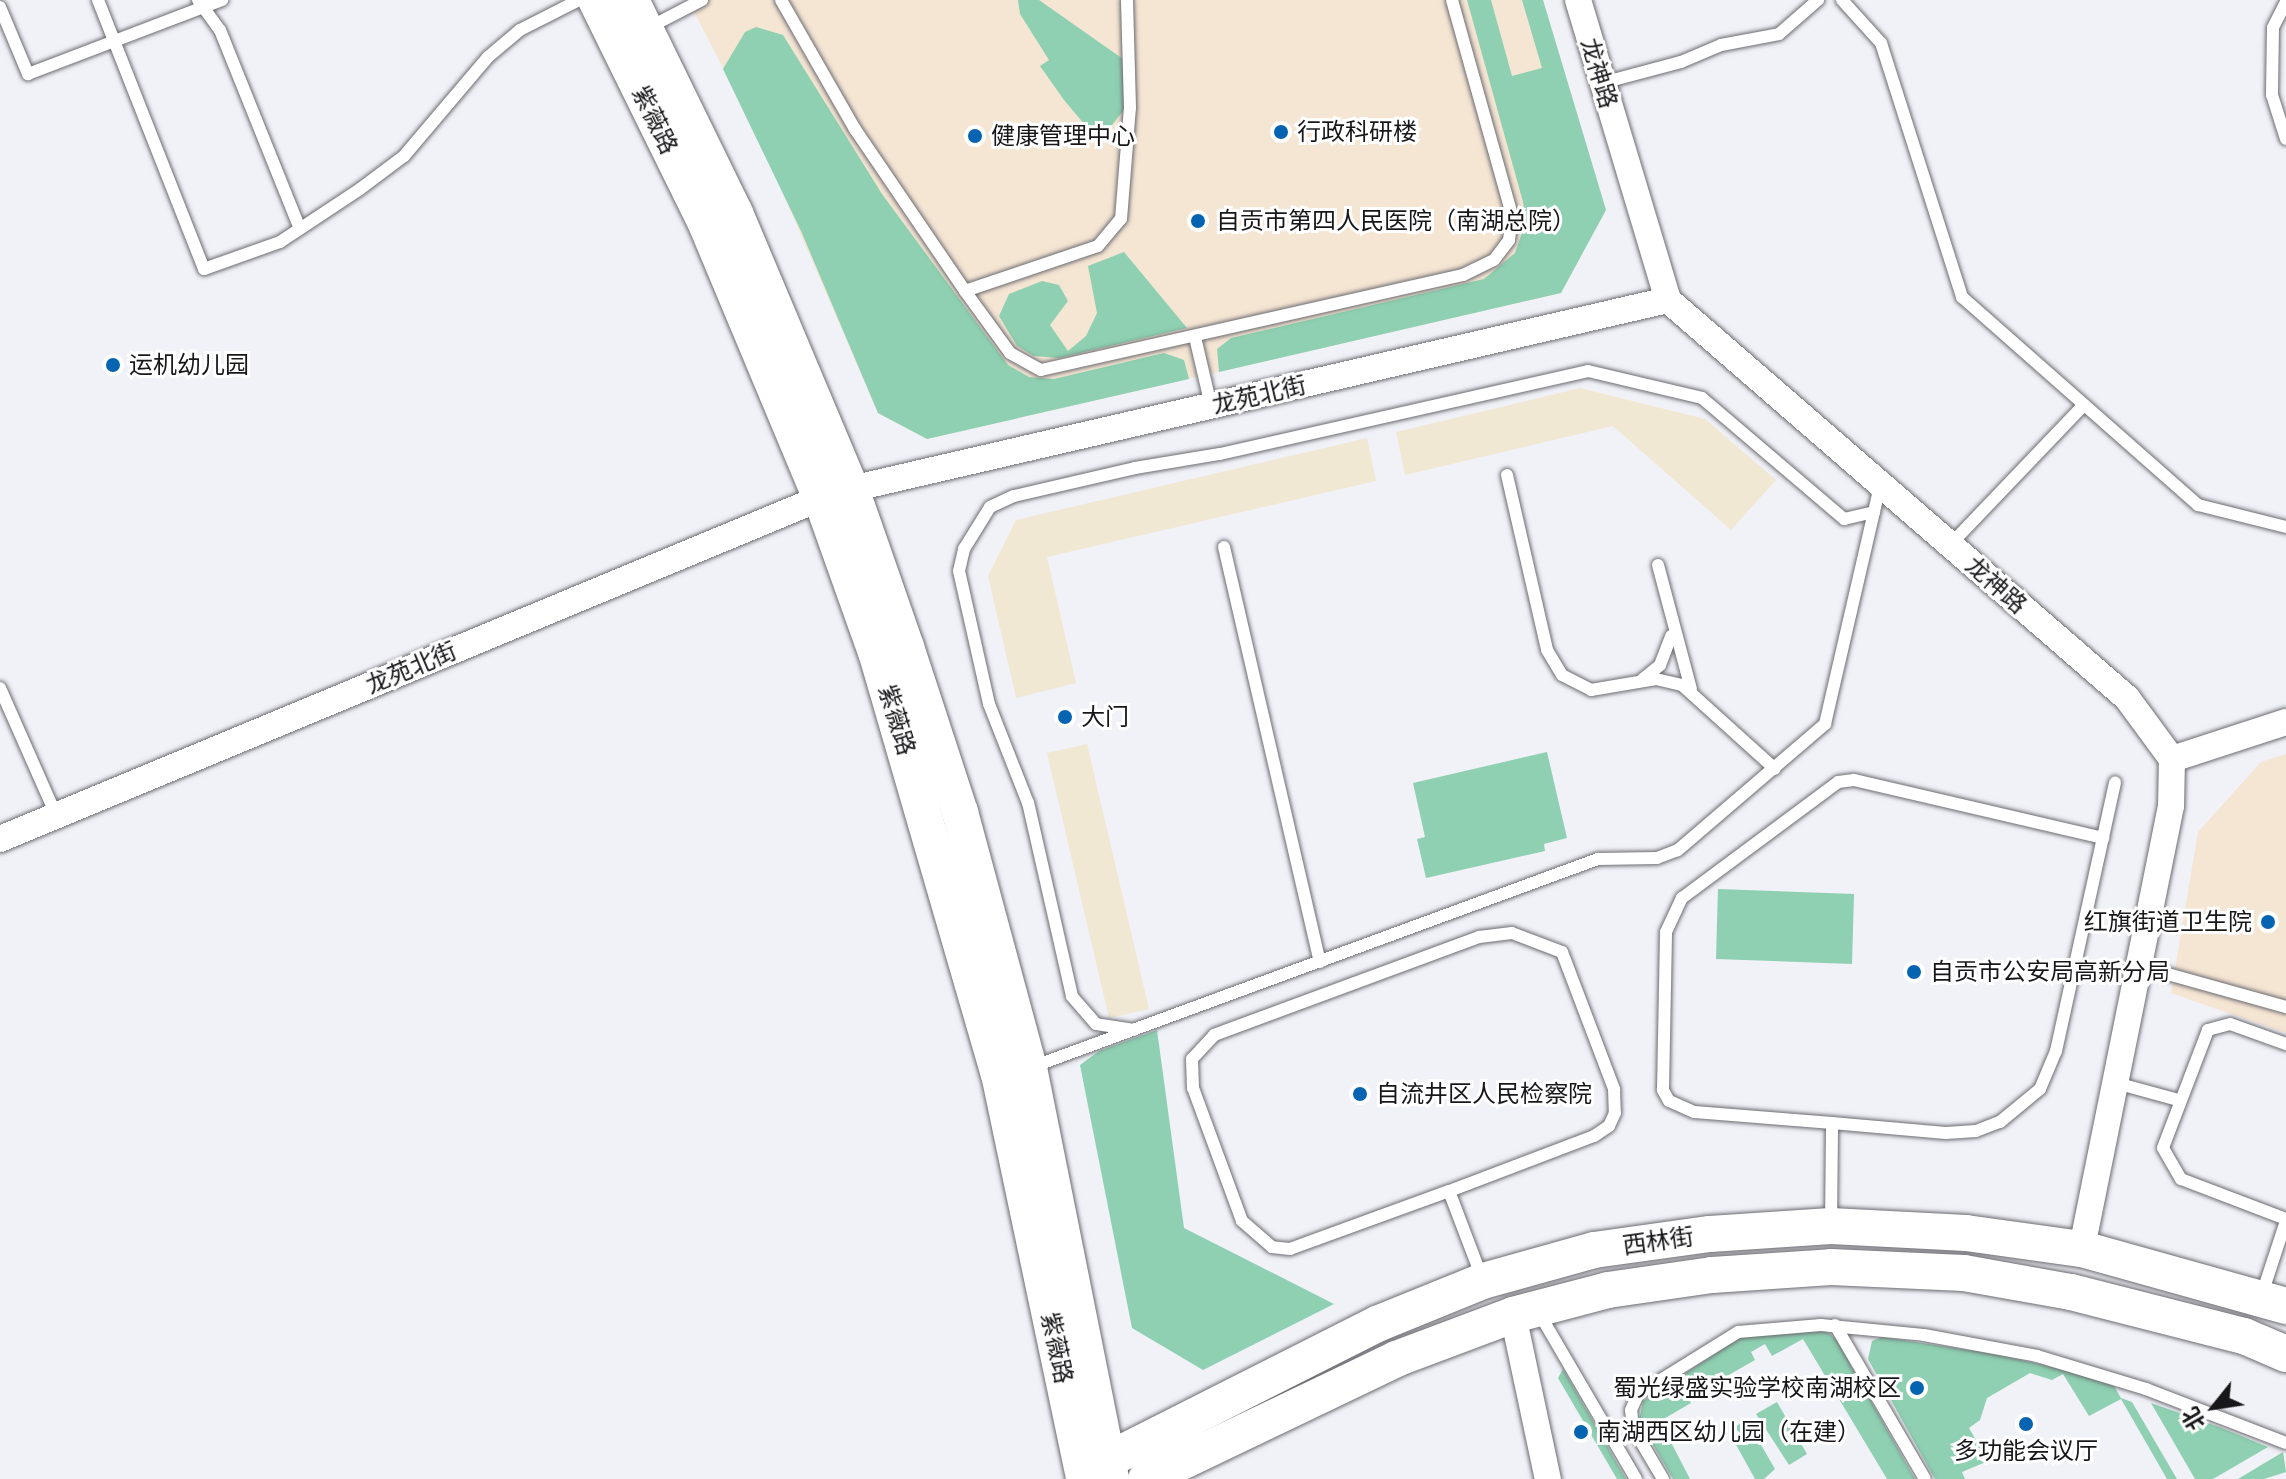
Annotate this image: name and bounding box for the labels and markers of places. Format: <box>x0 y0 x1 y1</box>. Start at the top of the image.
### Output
place label: 行政科研楼 <box>1297 118 1417 146</box>
place label: 健康管理中心 <box>991 122 1135 150</box>
marker: 行政科研楼 <box>1272 123 1290 141</box>
marker: 健康管理中心 <box>966 127 984 145</box>
place label: 自贡市第四人民医院（南湖总院） <box>1216 207 1576 235</box>
marker: 自贡市第四人民医院（南湖总院） <box>1187 210 1209 232</box>
place label: 运机幼儿园 <box>129 351 249 379</box>
marker: 运机幼儿园 <box>104 356 122 374</box>
place label: 大门 <box>1081 703 1129 731</box>
marker: 大门 <box>1056 708 1074 726</box>
place label: 红旗街道卫生院 <box>2084 908 2252 936</box>
marker: 红旗街道卫生院 <box>2259 913 2277 931</box>
place label: 自贡市公安局高新分局 <box>1930 958 2170 986</box>
marker: 自贡市公安局高新分局 <box>1905 963 1923 981</box>
place label: 自流井区人民检察院 <box>1376 1080 1592 1108</box>
marker: 自流井区人民检察院 <box>1351 1085 1369 1103</box>
place label: 蜀光绿盛实验学校南湖校区 <box>1613 1374 1901 1402</box>
marker: 蜀光绿盛实验学校南湖校区 <box>1908 1379 1926 1397</box>
marker: 多功能会议厅 <box>2017 1415 2035 1433</box>
place label: 南湖西区幼儿园（在建） <box>1597 1418 1861 1446</box>
marker: 南湖西区幼儿园（在建） <box>1572 1423 1590 1441</box>
place label: 多功能会议厅 <box>1954 1437 2098 1465</box>

